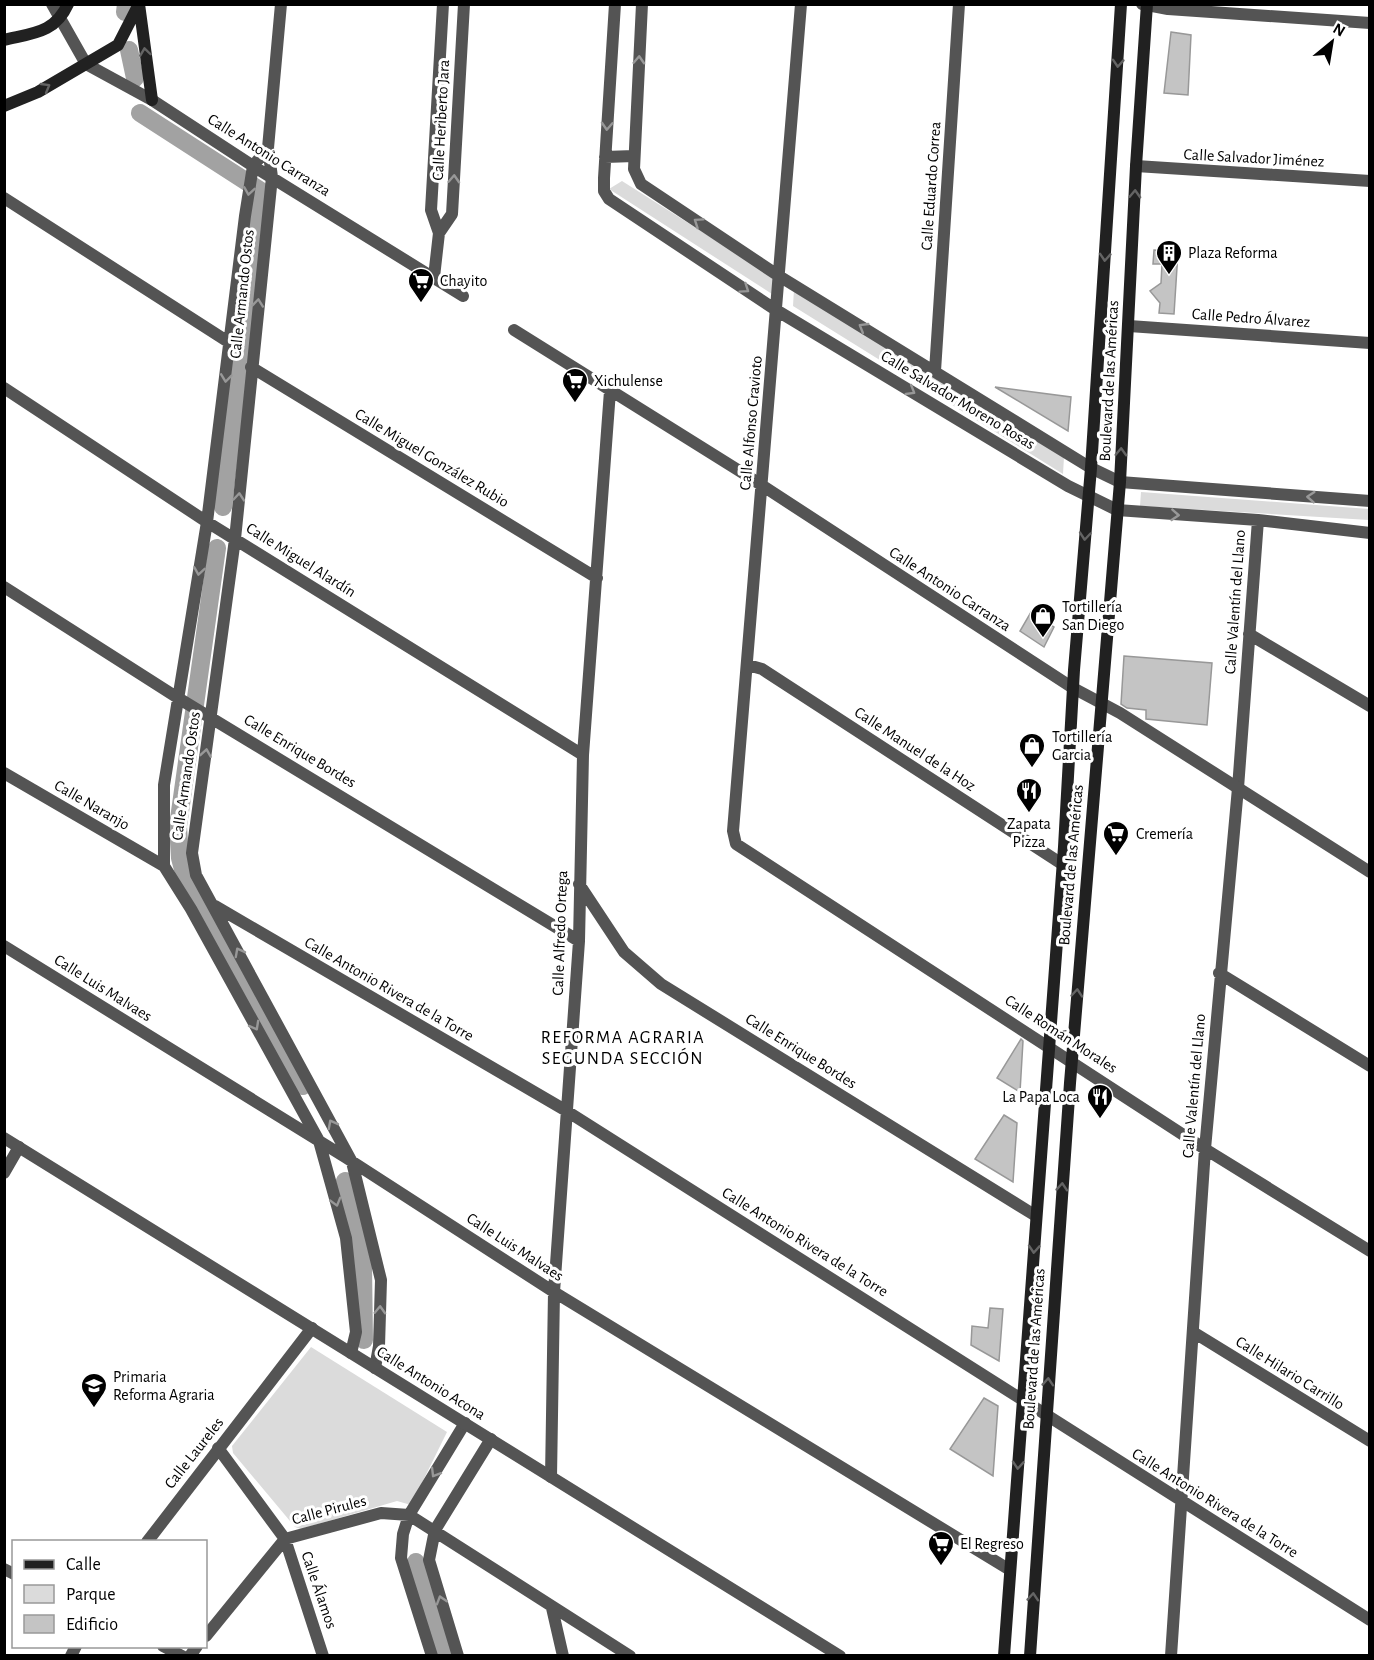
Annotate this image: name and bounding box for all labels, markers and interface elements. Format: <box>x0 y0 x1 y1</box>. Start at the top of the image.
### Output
north arrow <box>1302 12 1362 72</box>
text: N <box>1330 20 1348 40</box>
one-way arrow <box>140 47 152 57</box>
one-way arrow <box>633 56 646 65</box>
one-way arrow <box>1112 58 1125 67</box>
street label: Calle Heriberto Jara <box>430 59 452 181</box>
one-way arrow <box>40 83 50 94</box>
street label: Calle Antonio Carranza <box>205 111 333 199</box>
one-way arrow <box>601 121 614 130</box>
street label: Calle Eduardo Correa <box>919 121 943 251</box>
street label: Calle Salvador Jiménez <box>1183 146 1325 170</box>
one-way arrow <box>448 175 461 184</box>
one-way arrow <box>243 186 255 196</box>
one-way arrow <box>1128 190 1141 199</box>
one-way arrow <box>694 218 705 229</box>
street label: Calle Armando Ostos <box>227 229 257 359</box>
building icon: Plaza Reforma <box>1154 238 1184 276</box>
place label: Plaza Reforma <box>1188 245 1278 261</box>
one-way arrow <box>1099 253 1112 262</box>
supermarket icon: Chayito <box>406 266 436 304</box>
place label: Chayito <box>440 273 487 290</box>
one-way arrow <box>739 282 750 293</box>
one-way arrow <box>251 299 264 308</box>
street label: Boulevard de las Américas <box>1097 300 1121 462</box>
street label: Calle Pedro Álvarez <box>1191 304 1311 330</box>
one-way arrow <box>859 322 869 334</box>
street label: Calle Salvador Moreno Rosas <box>878 348 1038 452</box>
street label: Calle Alfonso Cravioto <box>737 355 765 491</box>
supermarket icon: Xichulense <box>560 366 590 404</box>
one-way arrow <box>220 373 232 383</box>
place label: Xichulense <box>594 373 663 389</box>
one-way arrow <box>905 384 915 396</box>
street label: Calle Miguel González Rubio <box>352 406 512 510</box>
one-way arrow <box>1115 448 1128 457</box>
one-way arrow <box>1307 491 1316 504</box>
one-way arrow <box>232 493 245 502</box>
one-way arrow <box>1171 508 1180 521</box>
street label: Calle Miguel Alardín <box>243 520 359 600</box>
street label: Calle Valentín del Llano <box>1222 529 1248 675</box>
one-way arrow <box>1079 531 1092 540</box>
street label: Calle Antonio Carranza <box>886 544 1014 634</box>
one-way arrow <box>193 566 206 576</box>
place label: Tortillería San Diego <box>1062 599 1125 633</box>
shop icon: Tortillería San Diego <box>1028 601 1058 639</box>
street label: Calle Manuel de la Hoz <box>852 704 979 794</box>
street label: Calle Armando Ostos <box>169 711 203 841</box>
street label: Calle Enrique Bordes <box>241 711 359 791</box>
place label: Tortillería Garcia <box>1052 729 1112 763</box>
shop icon: Tortillería Garcia <box>1017 731 1047 769</box>
one-way arrow <box>199 749 211 758</box>
restaurant icon: Zapata Pizza <box>1014 776 1044 814</box>
street label: Calle Naranjo <box>51 777 133 834</box>
street label: Boulevard de las Américas <box>1056 784 1086 946</box>
place label: Zapata Pizza <box>1007 816 1051 850</box>
supermarket icon: Cremería <box>1101 819 1131 857</box>
place label: Cremería <box>1136 826 1193 842</box>
street label: Calle Alfredo Ortega <box>550 870 570 996</box>
street label: Calle Antonio Rivera de la Torre <box>302 934 476 1044</box>
one-way arrow <box>235 948 246 958</box>
street label: Calle Luis Malvaes <box>51 952 155 1024</box>
one-way arrow <box>1070 988 1083 997</box>
street label: Calle Román Morales <box>1002 992 1120 1076</box>
street label: Calle Enrique Bordes <box>743 1010 859 1092</box>
street label: Calle Valentín del Llano <box>1180 1013 1208 1159</box>
one-way arrow <box>248 1020 259 1030</box>
district label: REFORMA AGRARIA SEGUNDA SECCIÓN <box>541 1029 705 1068</box>
restaurant icon: La Papa Loca <box>1085 1082 1115 1120</box>
place label: La Papa Loca <box>1002 1089 1080 1105</box>
one-way arrow <box>328 1119 339 1130</box>
one-way arrow <box>1055 1183 1068 1192</box>
street label: Calle Antonio Rivera de la Torre <box>719 1184 891 1300</box>
one-way arrow <box>329 1196 341 1207</box>
street label: Calle Luis Malvaes <box>464 1210 566 1284</box>
one-way arrow <box>1027 1245 1040 1254</box>
street label: Boulevard de las Américas <box>1020 1268 1048 1430</box>
one-way arrow <box>374 1305 386 1314</box>
street label: Calle Hilario Carrillo <box>1233 1333 1347 1413</box>
street label: Calle Antonio Acona <box>374 1343 488 1423</box>
place label: Primaria Reforma Agraria <box>113 1369 215 1403</box>
school or university icon: Primaria Reforma Agraria <box>79 1371 109 1409</box>
one-way arrow <box>1041 1377 1054 1386</box>
street label: Calle Laureles <box>161 1414 227 1492</box>
street label: Calle Antonio Rivera de la Torre <box>1129 1445 1301 1561</box>
one-way arrow <box>1012 1460 1025 1469</box>
one-way arrow <box>430 1467 442 1477</box>
street label: Calle Pirules <box>290 1492 368 1528</box>
supermarket icon: El Regreso <box>926 1529 956 1567</box>
place label: El Regreso <box>960 1536 1024 1552</box>
legend <box>12 1540 207 1648</box>
street label: Calle Álamos <box>298 1549 342 1631</box>
text: Calle <box>66 1556 101 1574</box>
text: Parque <box>66 1586 115 1604</box>
one-way arrow <box>1026 1593 1039 1602</box>
one-way arrow <box>436 1595 448 1605</box>
text: Edificio <box>66 1616 118 1634</box>

